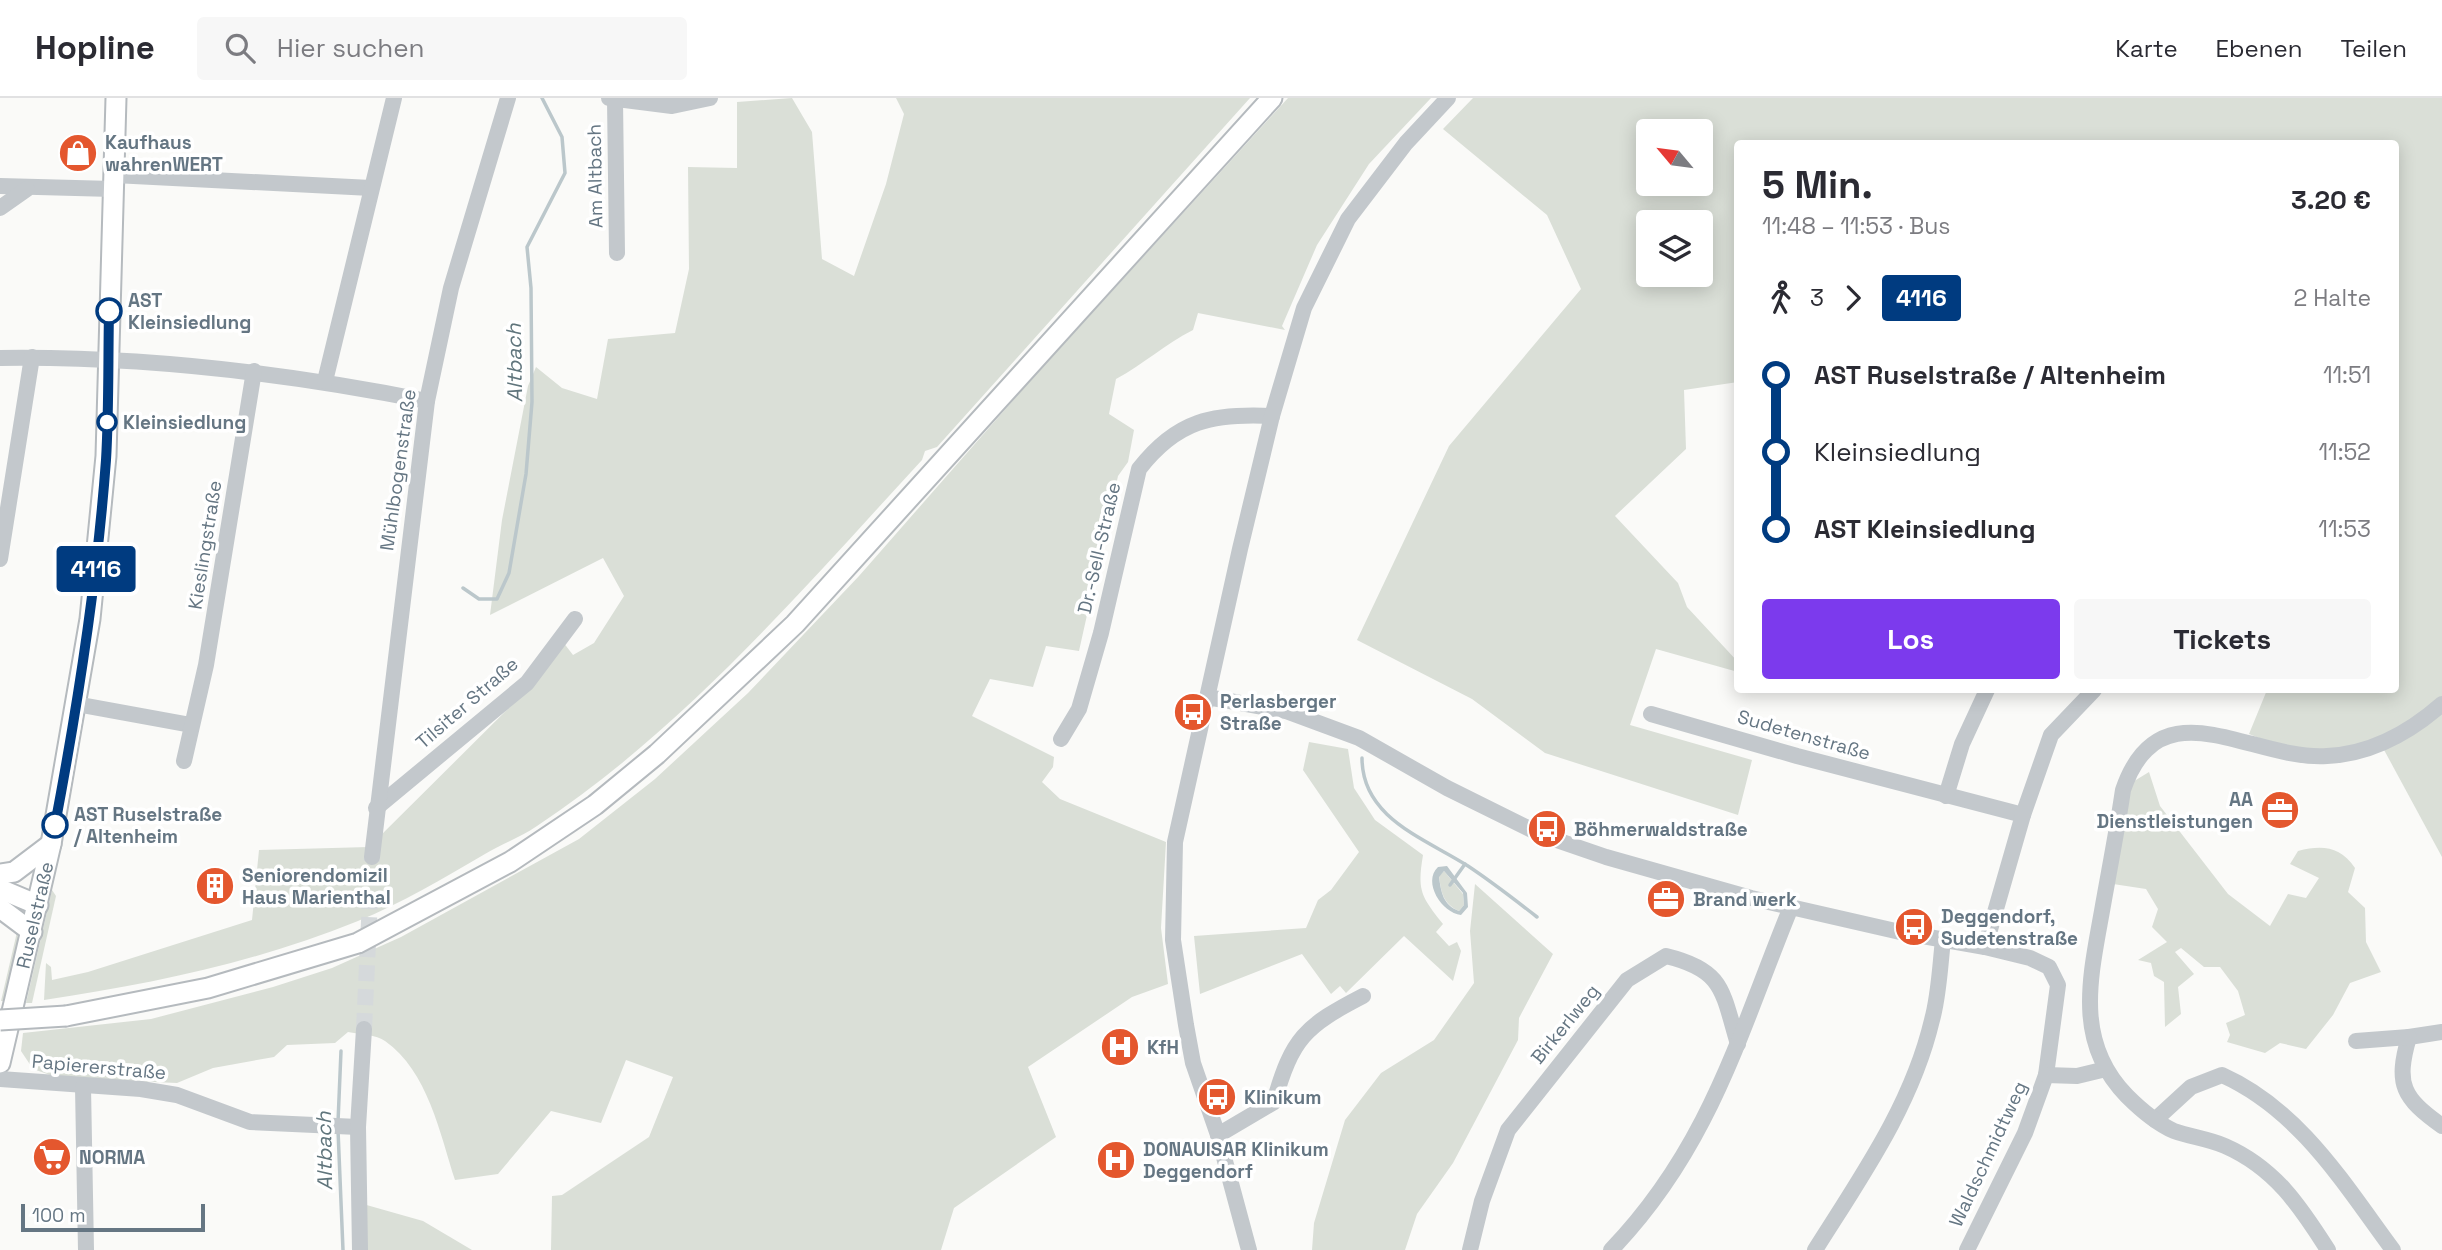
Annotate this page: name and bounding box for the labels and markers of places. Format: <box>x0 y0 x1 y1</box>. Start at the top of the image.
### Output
place label: Kaufhaus wahrenWERT <box>105 130 223 177</box>
shop icon: Kaufhaus wahrenWERT <box>57 132 99 174</box>
place label: AST Kleinsiedlung <box>128 288 251 335</box>
marker: AST Kleinsiedlung <box>96 298 122 324</box>
place label: Kleinsiedlung <box>123 410 246 435</box>
marker: Kleinsiedlung <box>97 412 117 432</box>
place label: Perlasberger Straße <box>1220 689 1337 736</box>
bus stop icon: Perlasberger Straße <box>1172 691 1214 733</box>
place label: AA Dienstleistungen <box>2096 787 2253 834</box>
office icon: AA Dienstleistungen <box>2259 789 2301 831</box>
place label: AST Ruselstraße / Altenheim <box>73 802 222 849</box>
bus stop icon: Böhmerwaldstraße <box>1526 808 1568 850</box>
marker: AST Ruselstraße / Altenheim <box>42 812 68 838</box>
place label: Böhmerwaldstraße <box>1574 817 1748 842</box>
place label: Seniorendomizil Haus Marienthal <box>242 863 391 910</box>
building icon: Seniorendomizil Haus Marienthal <box>194 865 236 907</box>
office icon: Brand werk <box>1645 878 1687 920</box>
place label: Brand werk <box>1693 887 1797 912</box>
place label: Deggendorf, Sudetenstraße <box>1941 904 2078 951</box>
bus stop icon: Deggendorf, Sudetenstraße <box>1893 906 1935 948</box>
hospital icon: KfH <box>1099 1026 1141 1068</box>
place label: KfH <box>1147 1035 1179 1060</box>
bus stop icon: Klinikum <box>1196 1076 1238 1118</box>
place label: Klinikum <box>1244 1085 1321 1110</box>
supermarket icon: NORMA <box>31 1136 73 1178</box>
place label: DONAUISAR Klinikum Deggendorf <box>1143 1137 1329 1184</box>
hospital icon: DONAUISAR Klinikum Deggendorf <box>1095 1139 1137 1181</box>
place label: NORMA <box>79 1145 145 1170</box>

